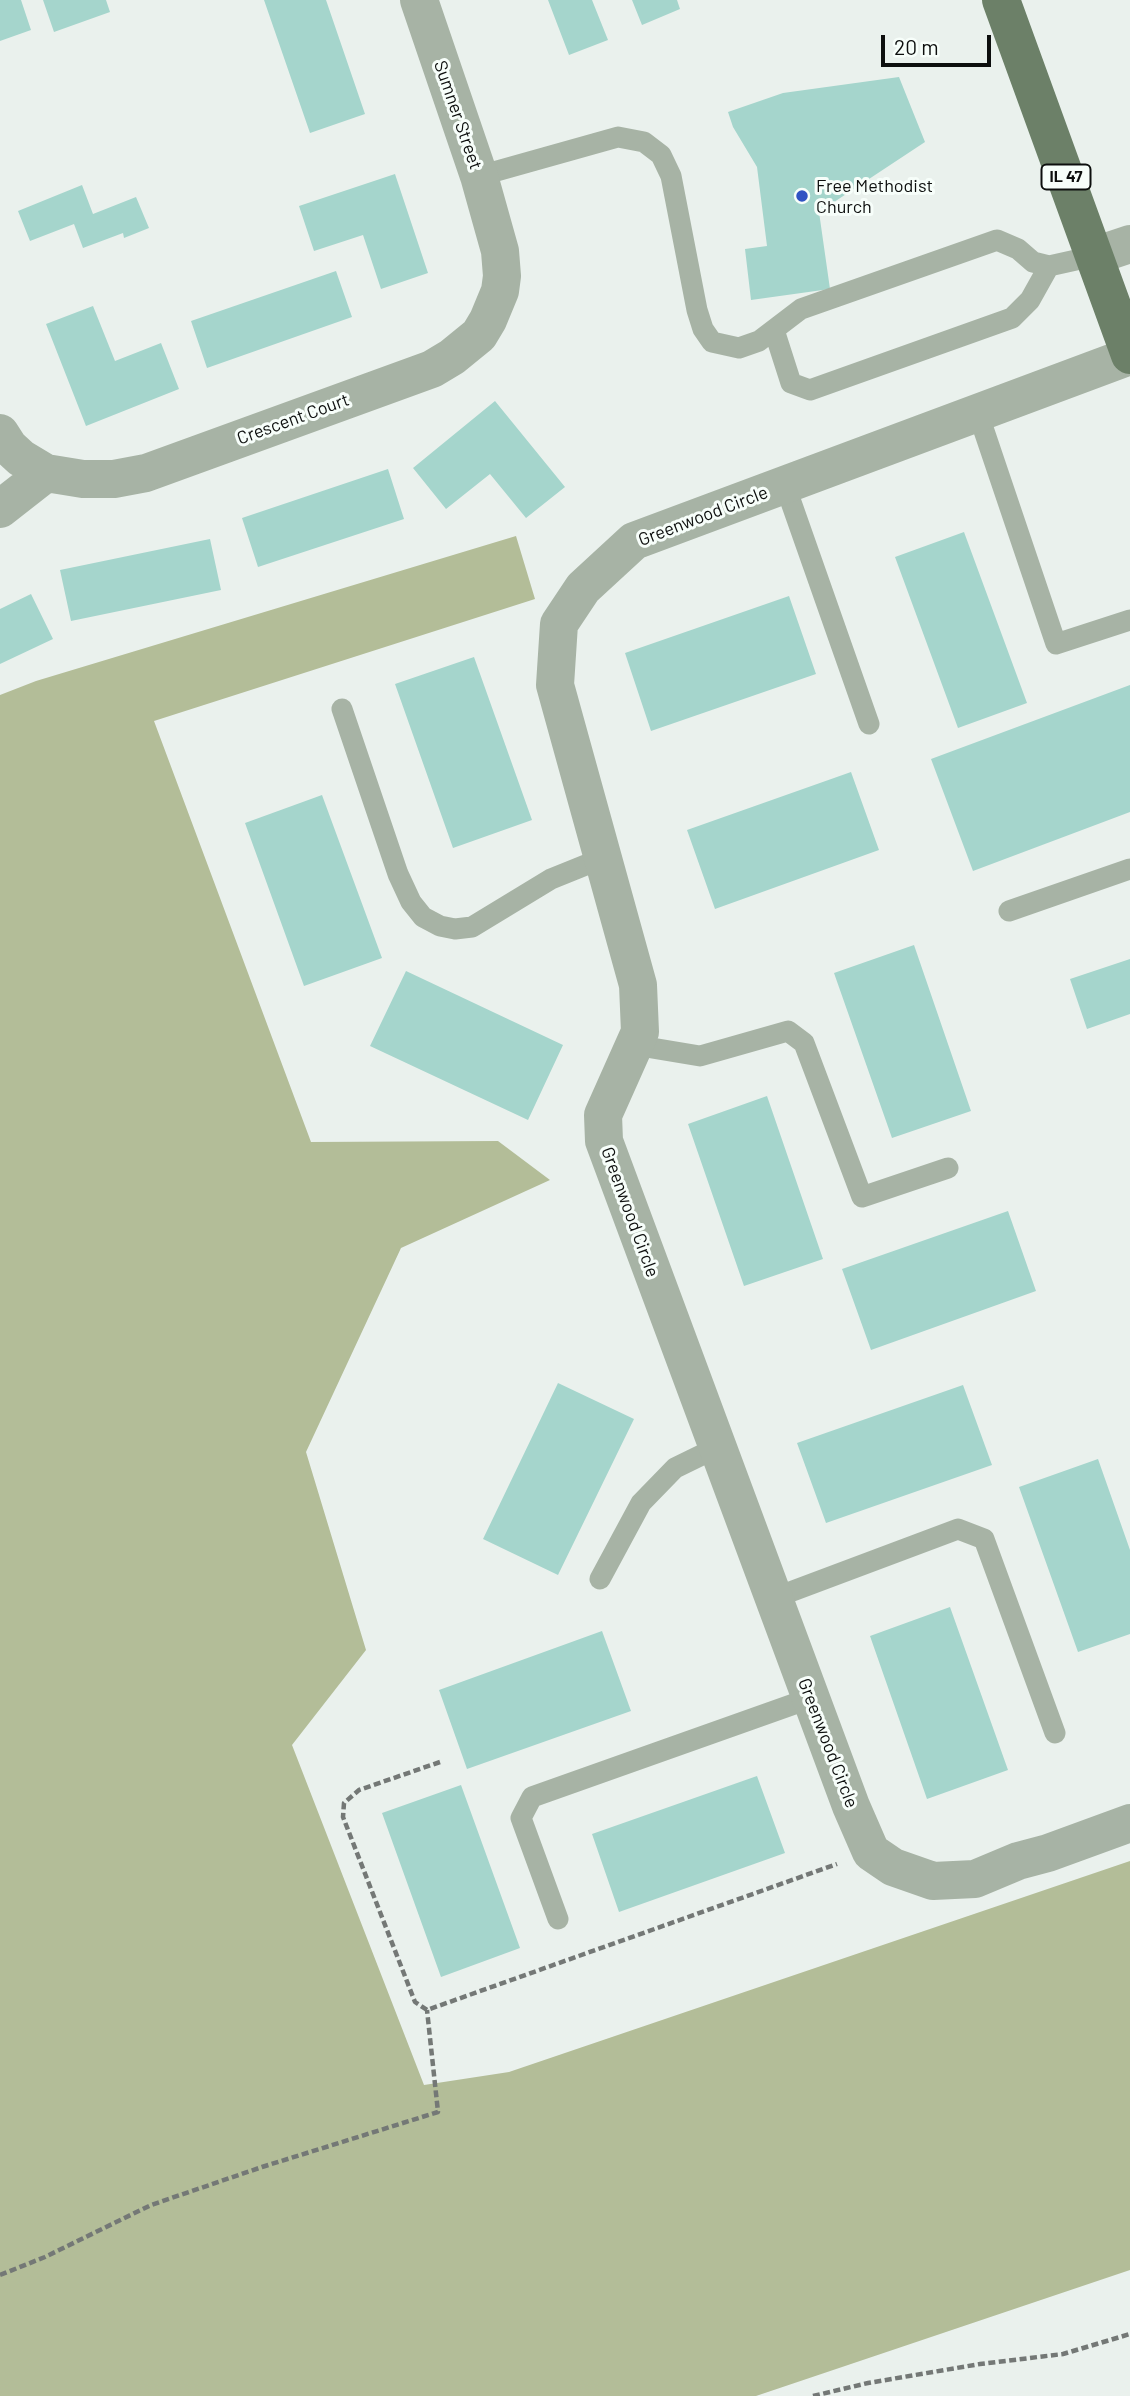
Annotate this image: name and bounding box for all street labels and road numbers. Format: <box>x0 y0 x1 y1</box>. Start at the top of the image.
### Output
street label: Sumner Street <box>429 58 487 172</box>
road number: IL 47 <box>1042 164 1090 190</box>
street label: Crescent Court <box>234 389 352 449</box>
street label: Greenwood Circle <box>635 481 771 551</box>
street label: Greenwood Circle <box>596 1144 664 1280</box>
street label: Greenwood Circle <box>793 1675 863 1811</box>

